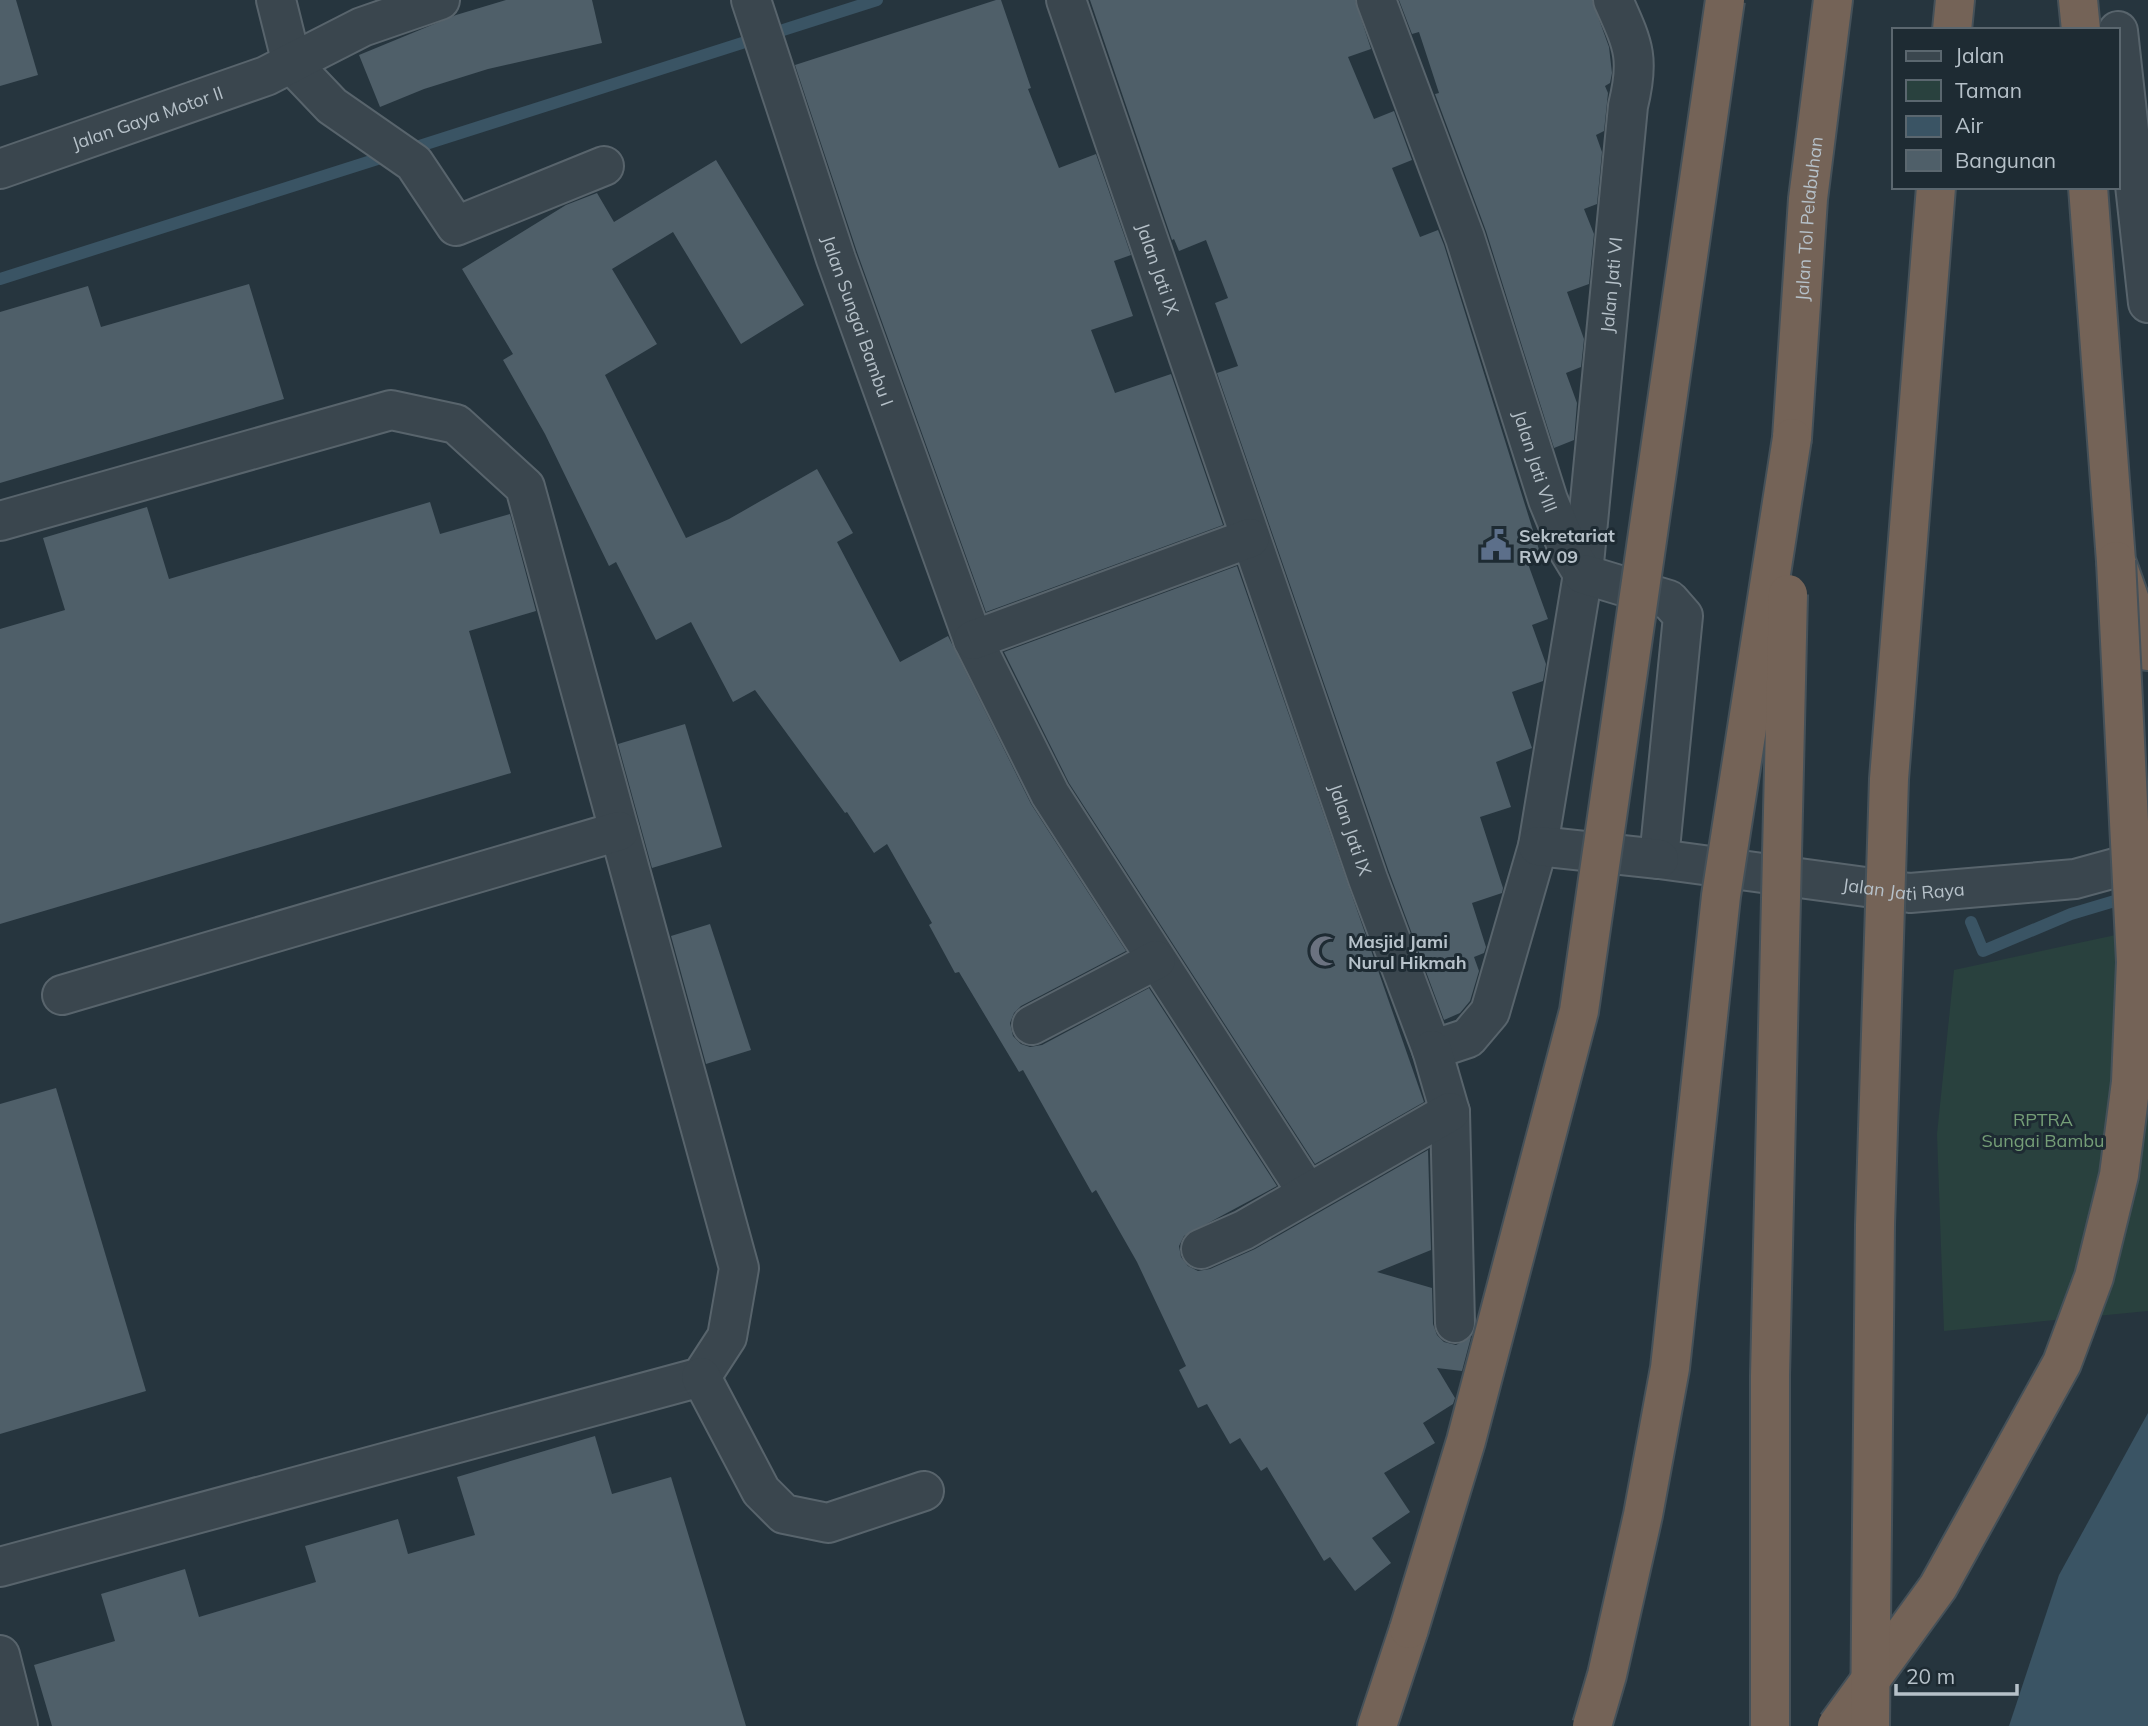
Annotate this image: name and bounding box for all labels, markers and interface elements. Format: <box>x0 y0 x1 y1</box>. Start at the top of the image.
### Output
legend <box>1892 28 2120 189</box>
text: Jalan <box>1955 42 2004 68</box>
text: Taman <box>1955 77 2022 103</box>
street label: Jalan Gaya Motor II <box>69 80 226 155</box>
text: Air <box>1955 112 1983 138</box>
street label: Jalan Tol Pelabuhan <box>1790 135 1827 302</box>
text: Bangunan <box>1955 147 2056 173</box>
street label: Jalan Jati IX <box>1132 220 1185 318</box>
street label: Jalan Sungai Bambu I <box>817 232 899 409</box>
street label: Jalan Jati VI <box>1595 236 1627 334</box>
street label: Jalan Jati VIII <box>1509 407 1563 515</box>
place label: Sekretariat RW 09 <box>1519 524 1615 568</box>
public building icon: Sekretariat RW 09 <box>1479 528 1513 562</box>
street label: Jalan Jati IX <box>1325 780 1377 879</box>
street label: Jalan Jati Raya <box>1841 872 1965 905</box>
place label: Masjid Jami Nurul Hikmah <box>1348 930 1467 974</box>
mosque icon: Masjid Jami Nurul Hikmah <box>1308 934 1342 968</box>
park label: RPTRA Sungai Bambu <box>1982 1108 2104 1152</box>
scale bar <box>1896 1652 2017 1696</box>
text: 20 m <box>1906 1663 1955 1689</box>

